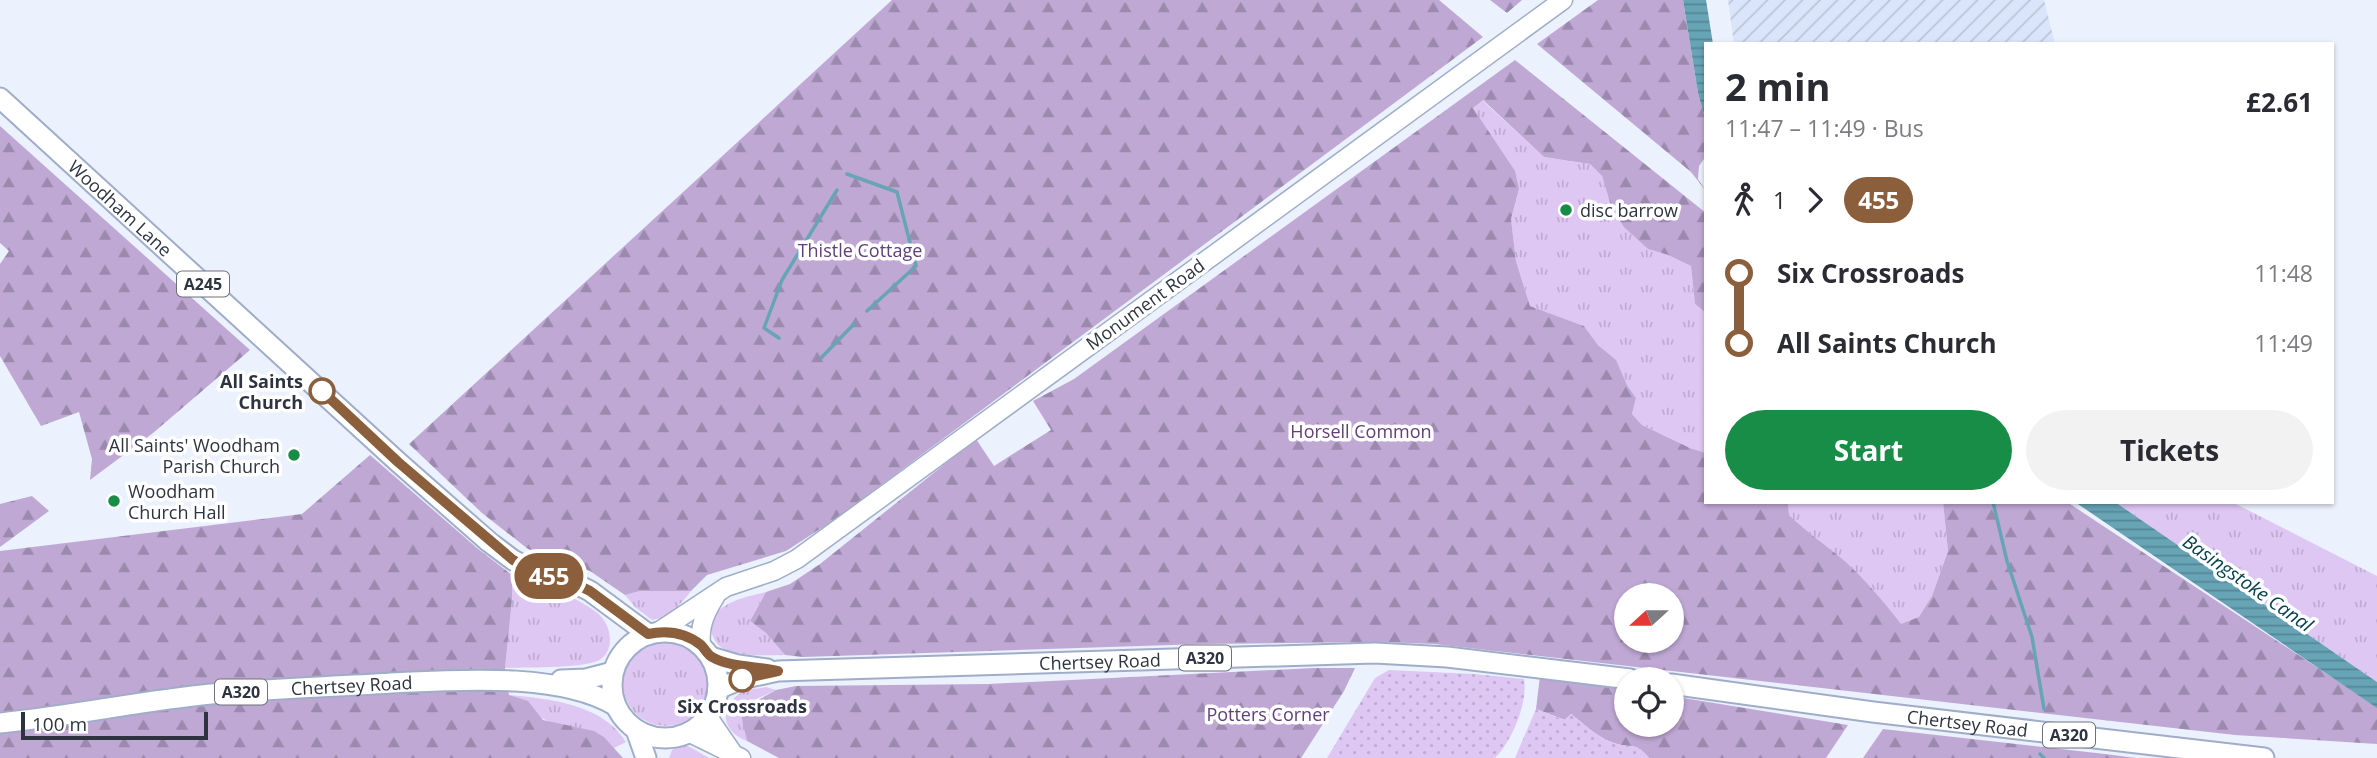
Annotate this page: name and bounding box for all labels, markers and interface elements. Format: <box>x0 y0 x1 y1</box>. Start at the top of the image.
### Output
text: 2 min <box>1725 60 1830 112</box>
text: £2.61 <box>2246 84 2313 120</box>
text: 11:47 – 11:49 · Bus <box>1725 112 1924 144</box>
street label: Woodham Lane <box>63 155 177 262</box>
icon: walk <box>1725 181 1763 219</box>
icon: forward <box>1796 181 1834 219</box>
text: 455 <box>1858 183 1899 216</box>
text: 1 <box>1773 184 1786 216</box>
place label: disc barrow <box>1580 198 1678 222</box>
marker: disc barrow <box>1558 202 1574 218</box>
park label: Thistle Cottage <box>798 238 922 262</box>
street label: Monument Road <box>1081 253 1209 355</box>
text: Six Crossroads <box>1777 255 1964 291</box>
text: 11:48 <box>2254 257 2313 289</box>
road number: A245 <box>177 272 229 296</box>
text: All Saints Church <box>1777 325 1997 361</box>
text: 11:49 <box>2254 327 2313 359</box>
place label: All Saints Church <box>220 369 303 414</box>
marker: All Saints Church <box>309 378 335 404</box>
button: Start <box>1725 410 2012 490</box>
button: Tickets <box>2026 410 2313 490</box>
park label: Horsell Common <box>1290 419 1432 443</box>
place label: All Saints' Woodham Parish Church <box>109 433 280 478</box>
marker: All Saints' Woodham Parish Church <box>286 447 302 463</box>
place label: Woodham Church Hall <box>128 479 225 524</box>
marker: Woodham Church Hall <box>106 493 122 509</box>
water label: Basingstoke Canal <box>2178 528 2319 638</box>
line badge: 455 <box>509 553 589 599</box>
text: 455 <box>528 559 570 592</box>
north arrow <box>1614 583 1684 653</box>
map controls <box>1614 583 1684 737</box>
road number: A320 <box>1179 646 1231 670</box>
street label: Chertsey Road <box>1039 647 1161 675</box>
marker: Six Crossroads <box>729 666 755 692</box>
button: locate <box>1614 667 1684 737</box>
street label: Chertsey Road <box>290 670 413 700</box>
road number: A320 <box>215 680 267 705</box>
place label: Six Crossroads <box>677 694 807 718</box>
park label: Potters Corner <box>1206 702 1330 726</box>
street label: Chertsey Road <box>1906 704 2029 742</box>
scale bar <box>21 709 208 741</box>
text: 100 m <box>32 711 87 737</box>
road number: A320 <box>2043 722 2095 748</box>

